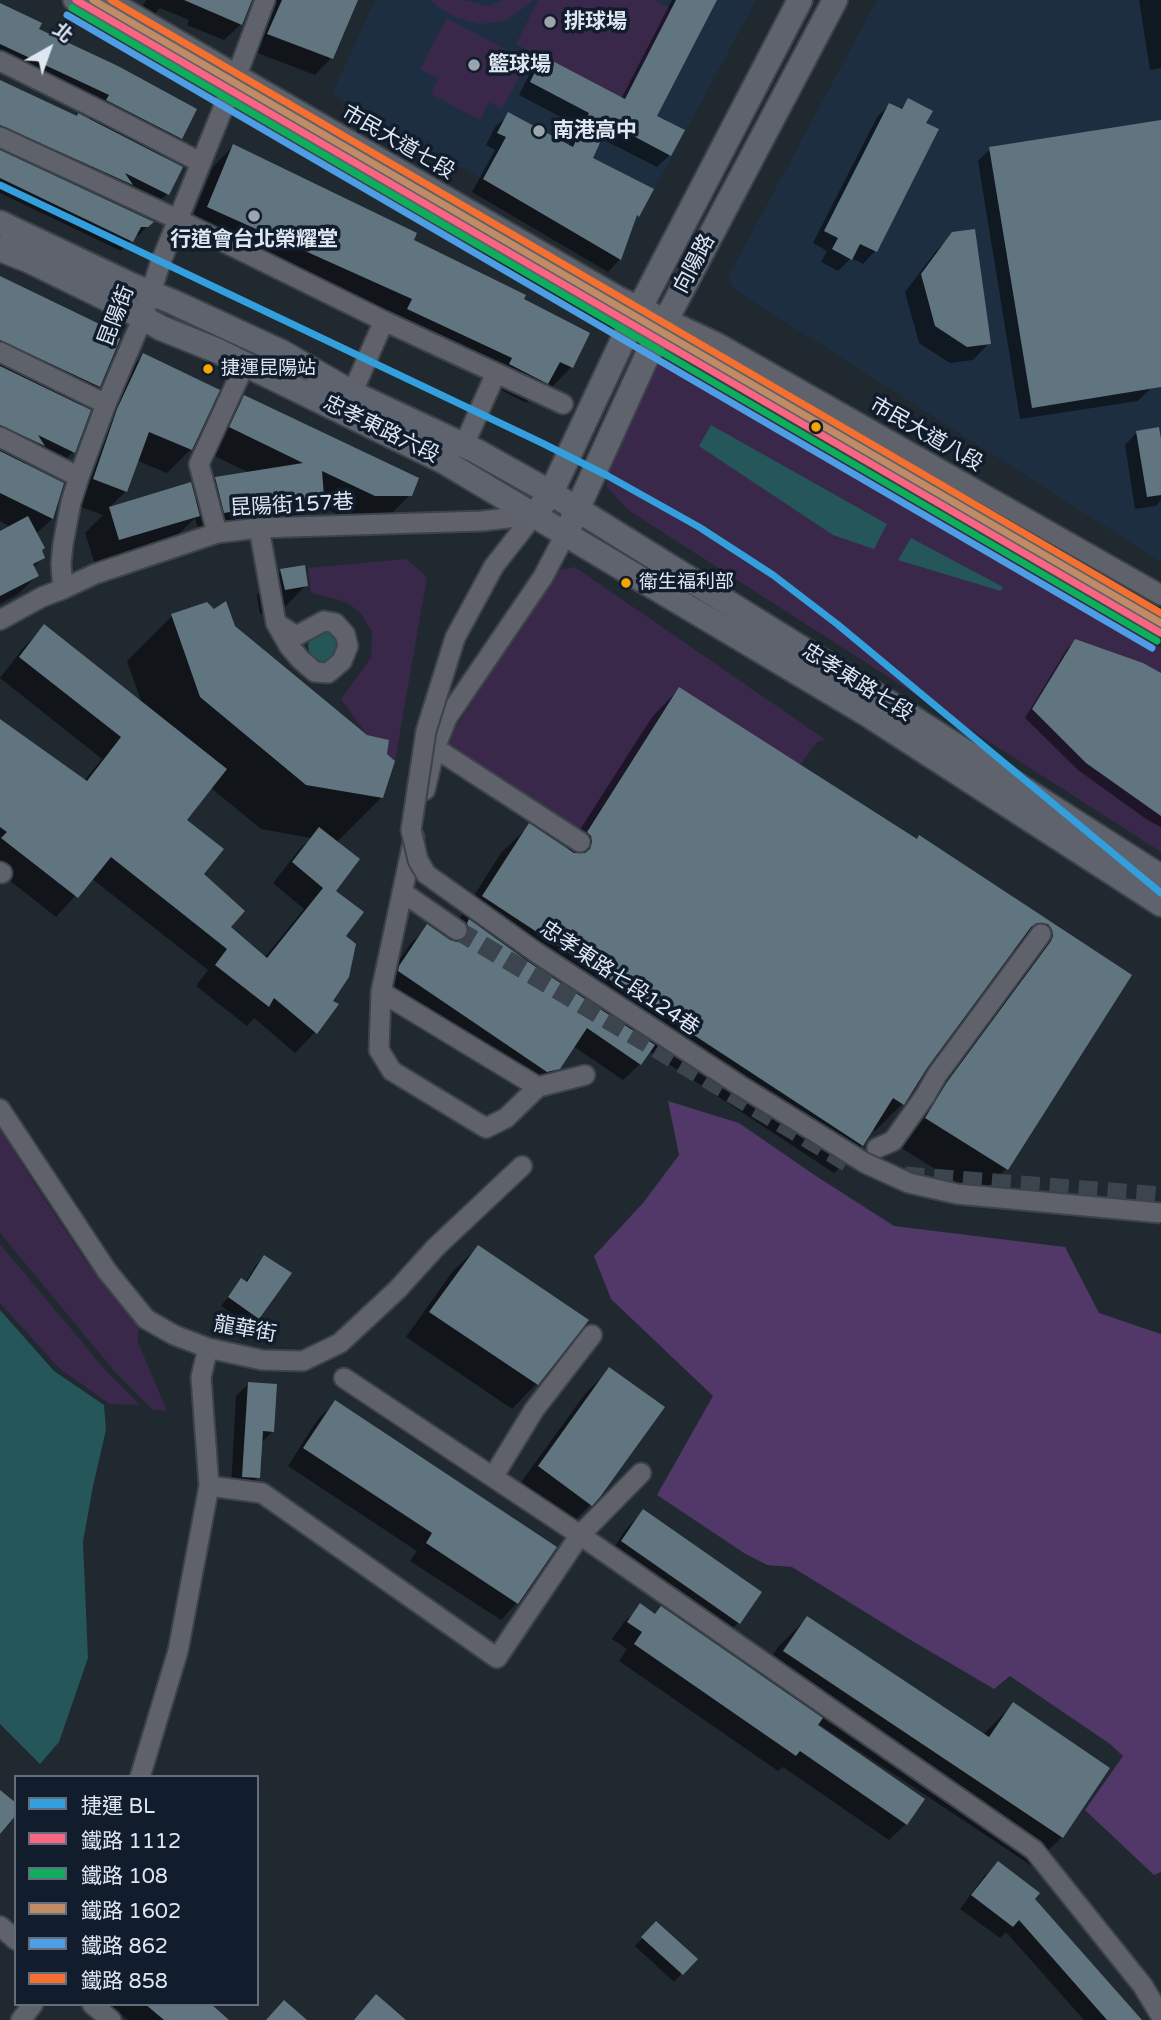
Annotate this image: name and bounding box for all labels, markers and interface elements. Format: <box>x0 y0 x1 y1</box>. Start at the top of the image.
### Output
place label: 排球場 <box>564 9 627 35</box>
north arrow <box>14 14 84 84</box>
marker: 排球場 <box>542 14 558 30</box>
text: 北 <box>48 18 77 47</box>
place label: 籃球場 <box>488 52 551 78</box>
marker: 籃球場 <box>466 57 482 73</box>
street label: 市民大道七段 <box>337 101 459 185</box>
place label: 南港高中 <box>553 118 637 144</box>
marker: 南港高中 <box>531 123 547 139</box>
marker: 行道會台北榮耀堂 <box>246 208 262 224</box>
place label: 行道會台北榮耀堂 <box>170 227 338 253</box>
street label: 向陽路 <box>669 230 721 298</box>
street label: 昆陽街 <box>94 282 140 350</box>
place label: 捷運昆陽站 <box>221 358 316 380</box>
marker: 捷運昆陽站 <box>201 362 215 376</box>
street label: 忠孝東路六段 <box>319 391 443 469</box>
street label: 市民大道八段 <box>865 393 987 477</box>
unlabelled marker <box>809 420 823 434</box>
street label: 昆陽街157巷 <box>230 490 354 522</box>
place label: 衛生福利部 <box>639 572 734 594</box>
marker: 衛生福利部 <box>619 576 633 590</box>
street label: 忠孝東路七段 <box>797 639 917 727</box>
street label: 忠孝東路七段124巷 <box>535 916 703 1042</box>
street label: 龍華街 <box>212 1312 278 1348</box>
legend <box>14 1775 259 2006</box>
text: 捷運 BL <box>81 1794 155 1819</box>
text: 鐵路 1112 <box>81 1829 181 1854</box>
text: 鐵路 108 <box>81 1864 168 1889</box>
text: 鐵路 1602 <box>81 1899 181 1924</box>
text: 鐵路 862 <box>81 1934 168 1959</box>
text: 鐵路 858 <box>81 1969 168 1994</box>

